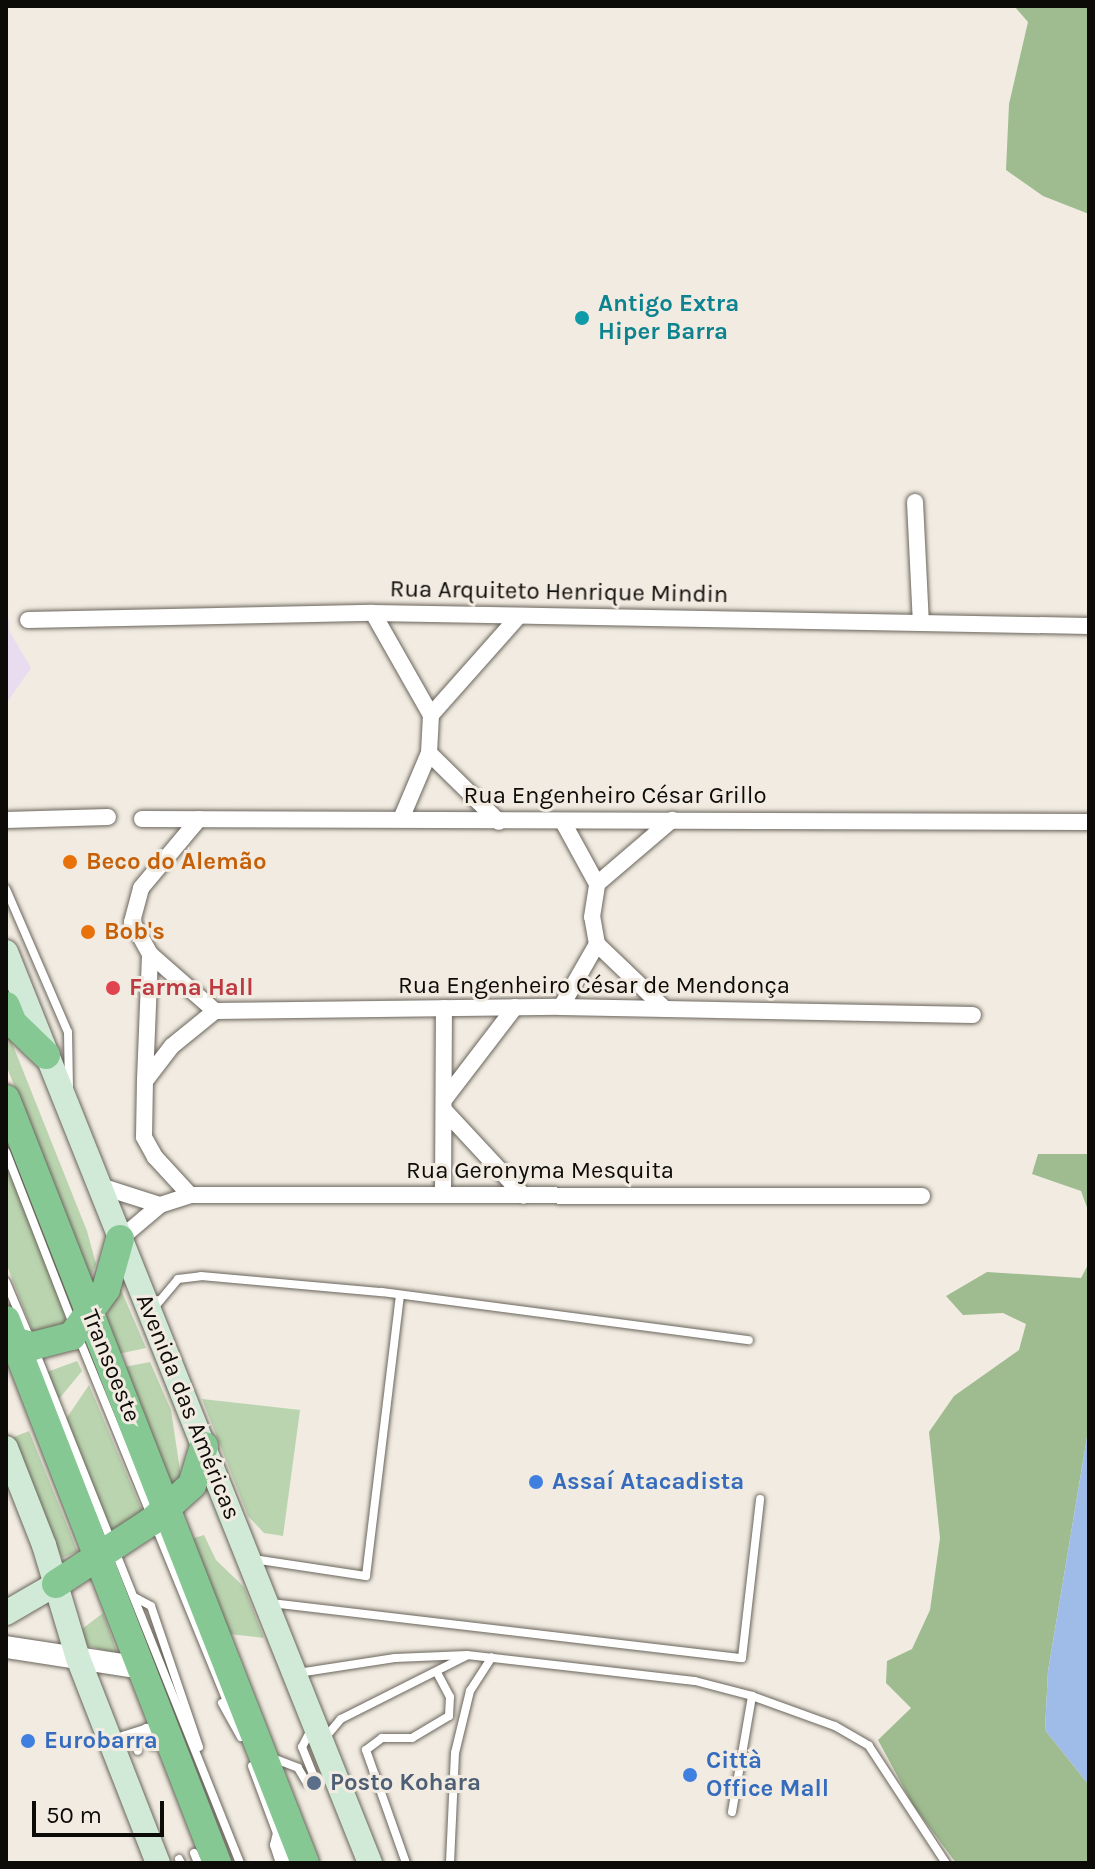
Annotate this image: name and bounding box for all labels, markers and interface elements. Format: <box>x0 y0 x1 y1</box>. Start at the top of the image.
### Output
place label: Antigo Extra Hiper Barra <box>598 290 739 346</box>
marker: Antigo Extra Hiper Barra <box>573 309 591 327</box>
street label: Rua Arquiteto Henrique Mindin <box>389 575 729 609</box>
street label: Rua Engenheiro César Grillo <box>464 782 766 810</box>
place label: Beco do Alemão <box>86 848 266 876</box>
marker: Beco do Alemão <box>61 853 79 871</box>
place label: Bob's <box>104 918 165 946</box>
marker: Bob's <box>79 923 97 941</box>
street label: Rua Engenheiro César de Mendonça <box>398 972 790 1000</box>
place label: Farma Hall <box>129 974 253 1002</box>
marker: Farma Hall <box>104 979 122 997</box>
street label: Rua Geronyma Mesquita <box>406 1157 674 1185</box>
street label: Avenida das Américas <box>130 1290 246 1524</box>
street label: Transoeste <box>75 1306 147 1426</box>
place label: Assaí Atacadista <box>552 1468 744 1496</box>
marker: Assaí Atacadista <box>527 1473 545 1491</box>
place label: Eurobarra <box>44 1727 158 1755</box>
marker: Eurobarra <box>19 1732 37 1750</box>
place label: Città Office Mall <box>706 1747 829 1803</box>
marker: Città Office Mall <box>681 1766 699 1784</box>
place label: Posto Kohara <box>330 1769 481 1797</box>
marker: Posto Kohara <box>305 1774 323 1792</box>
scale bar <box>36 1785 168 1835</box>
text: 50 m <box>46 1801 102 1829</box>

